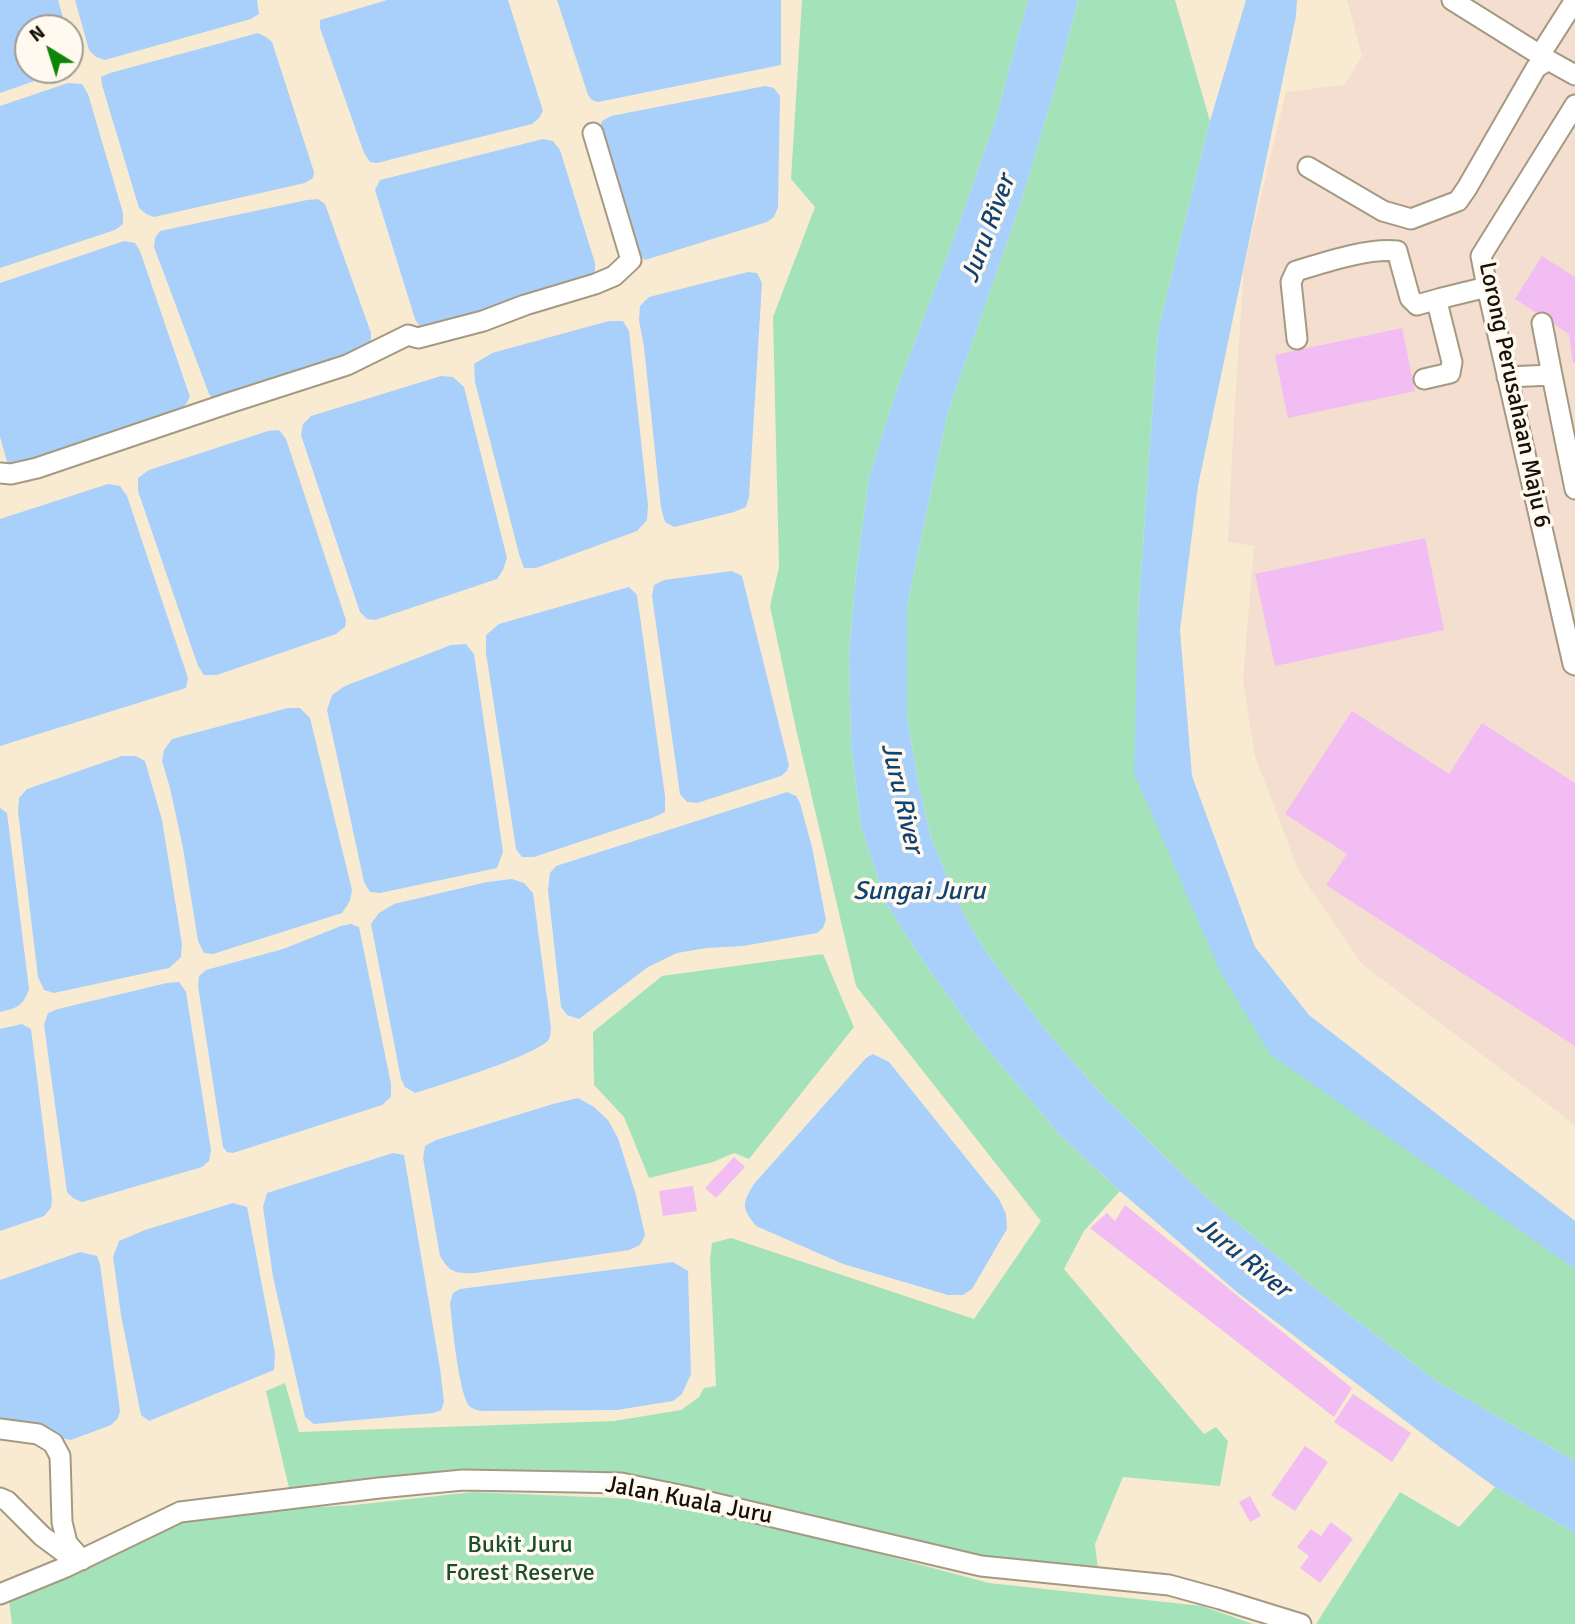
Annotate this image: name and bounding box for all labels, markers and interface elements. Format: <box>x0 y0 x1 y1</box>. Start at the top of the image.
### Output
north arrow <box>14 14 84 84</box>
text: N <box>25 21 50 48</box>
water label: Juru River <box>955 171 1023 287</box>
street label: Lorong Perusahaan Maju 6 <box>1472 259 1556 531</box>
water label: Juru River <box>873 740 929 856</box>
water label: Sungai Juru <box>853 876 985 908</box>
water label: Juru River <box>1190 1211 1296 1305</box>
street label: Jalan Kuala Juru <box>603 1471 775 1531</box>
park label: Bukit Juru Forest Reserve <box>445 1532 595 1588</box>

